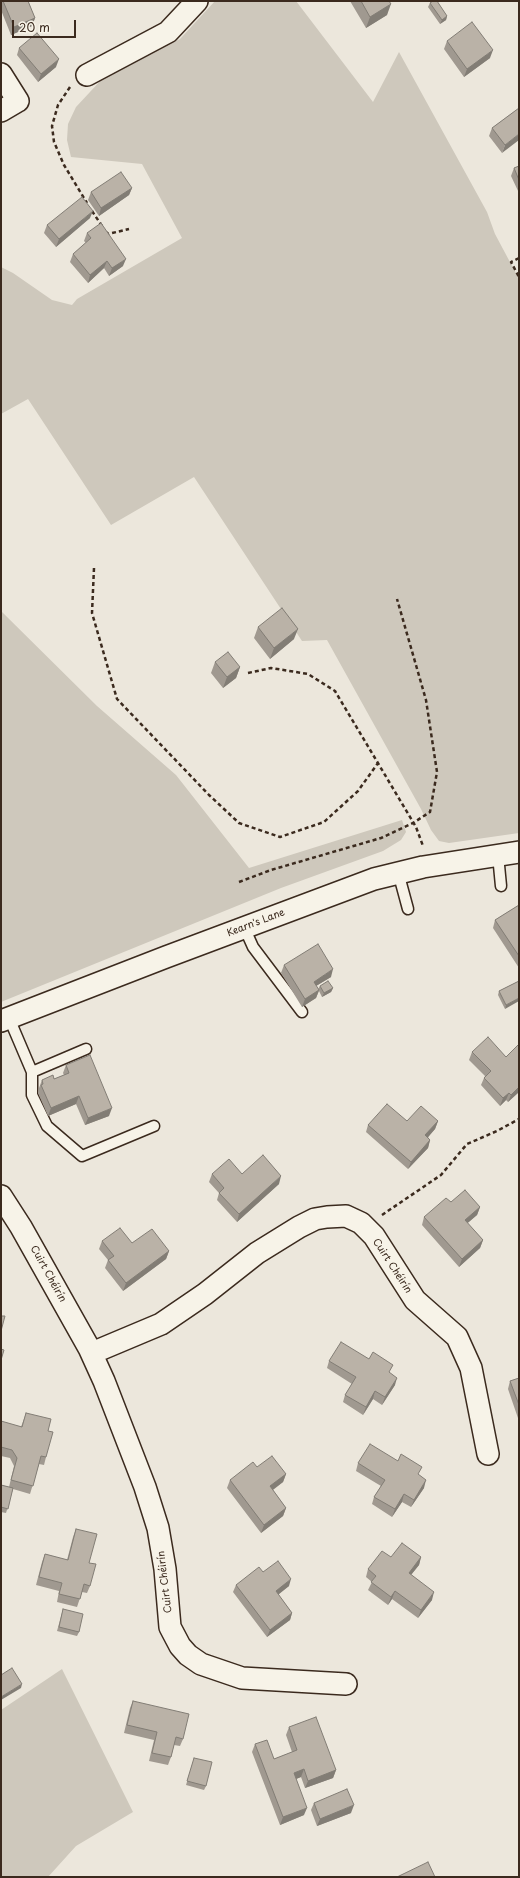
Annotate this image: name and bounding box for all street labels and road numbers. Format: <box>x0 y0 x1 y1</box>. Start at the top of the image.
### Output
street label: Kearn's Lane <box>225 906 287 940</box>
street label: Cuirt Chéirín <box>370 1236 414 1296</box>
street label: Cuirt Chéirín <box>28 1244 68 1304</box>
street label: Cuirt Chéirín <box>155 1550 175 1614</box>

